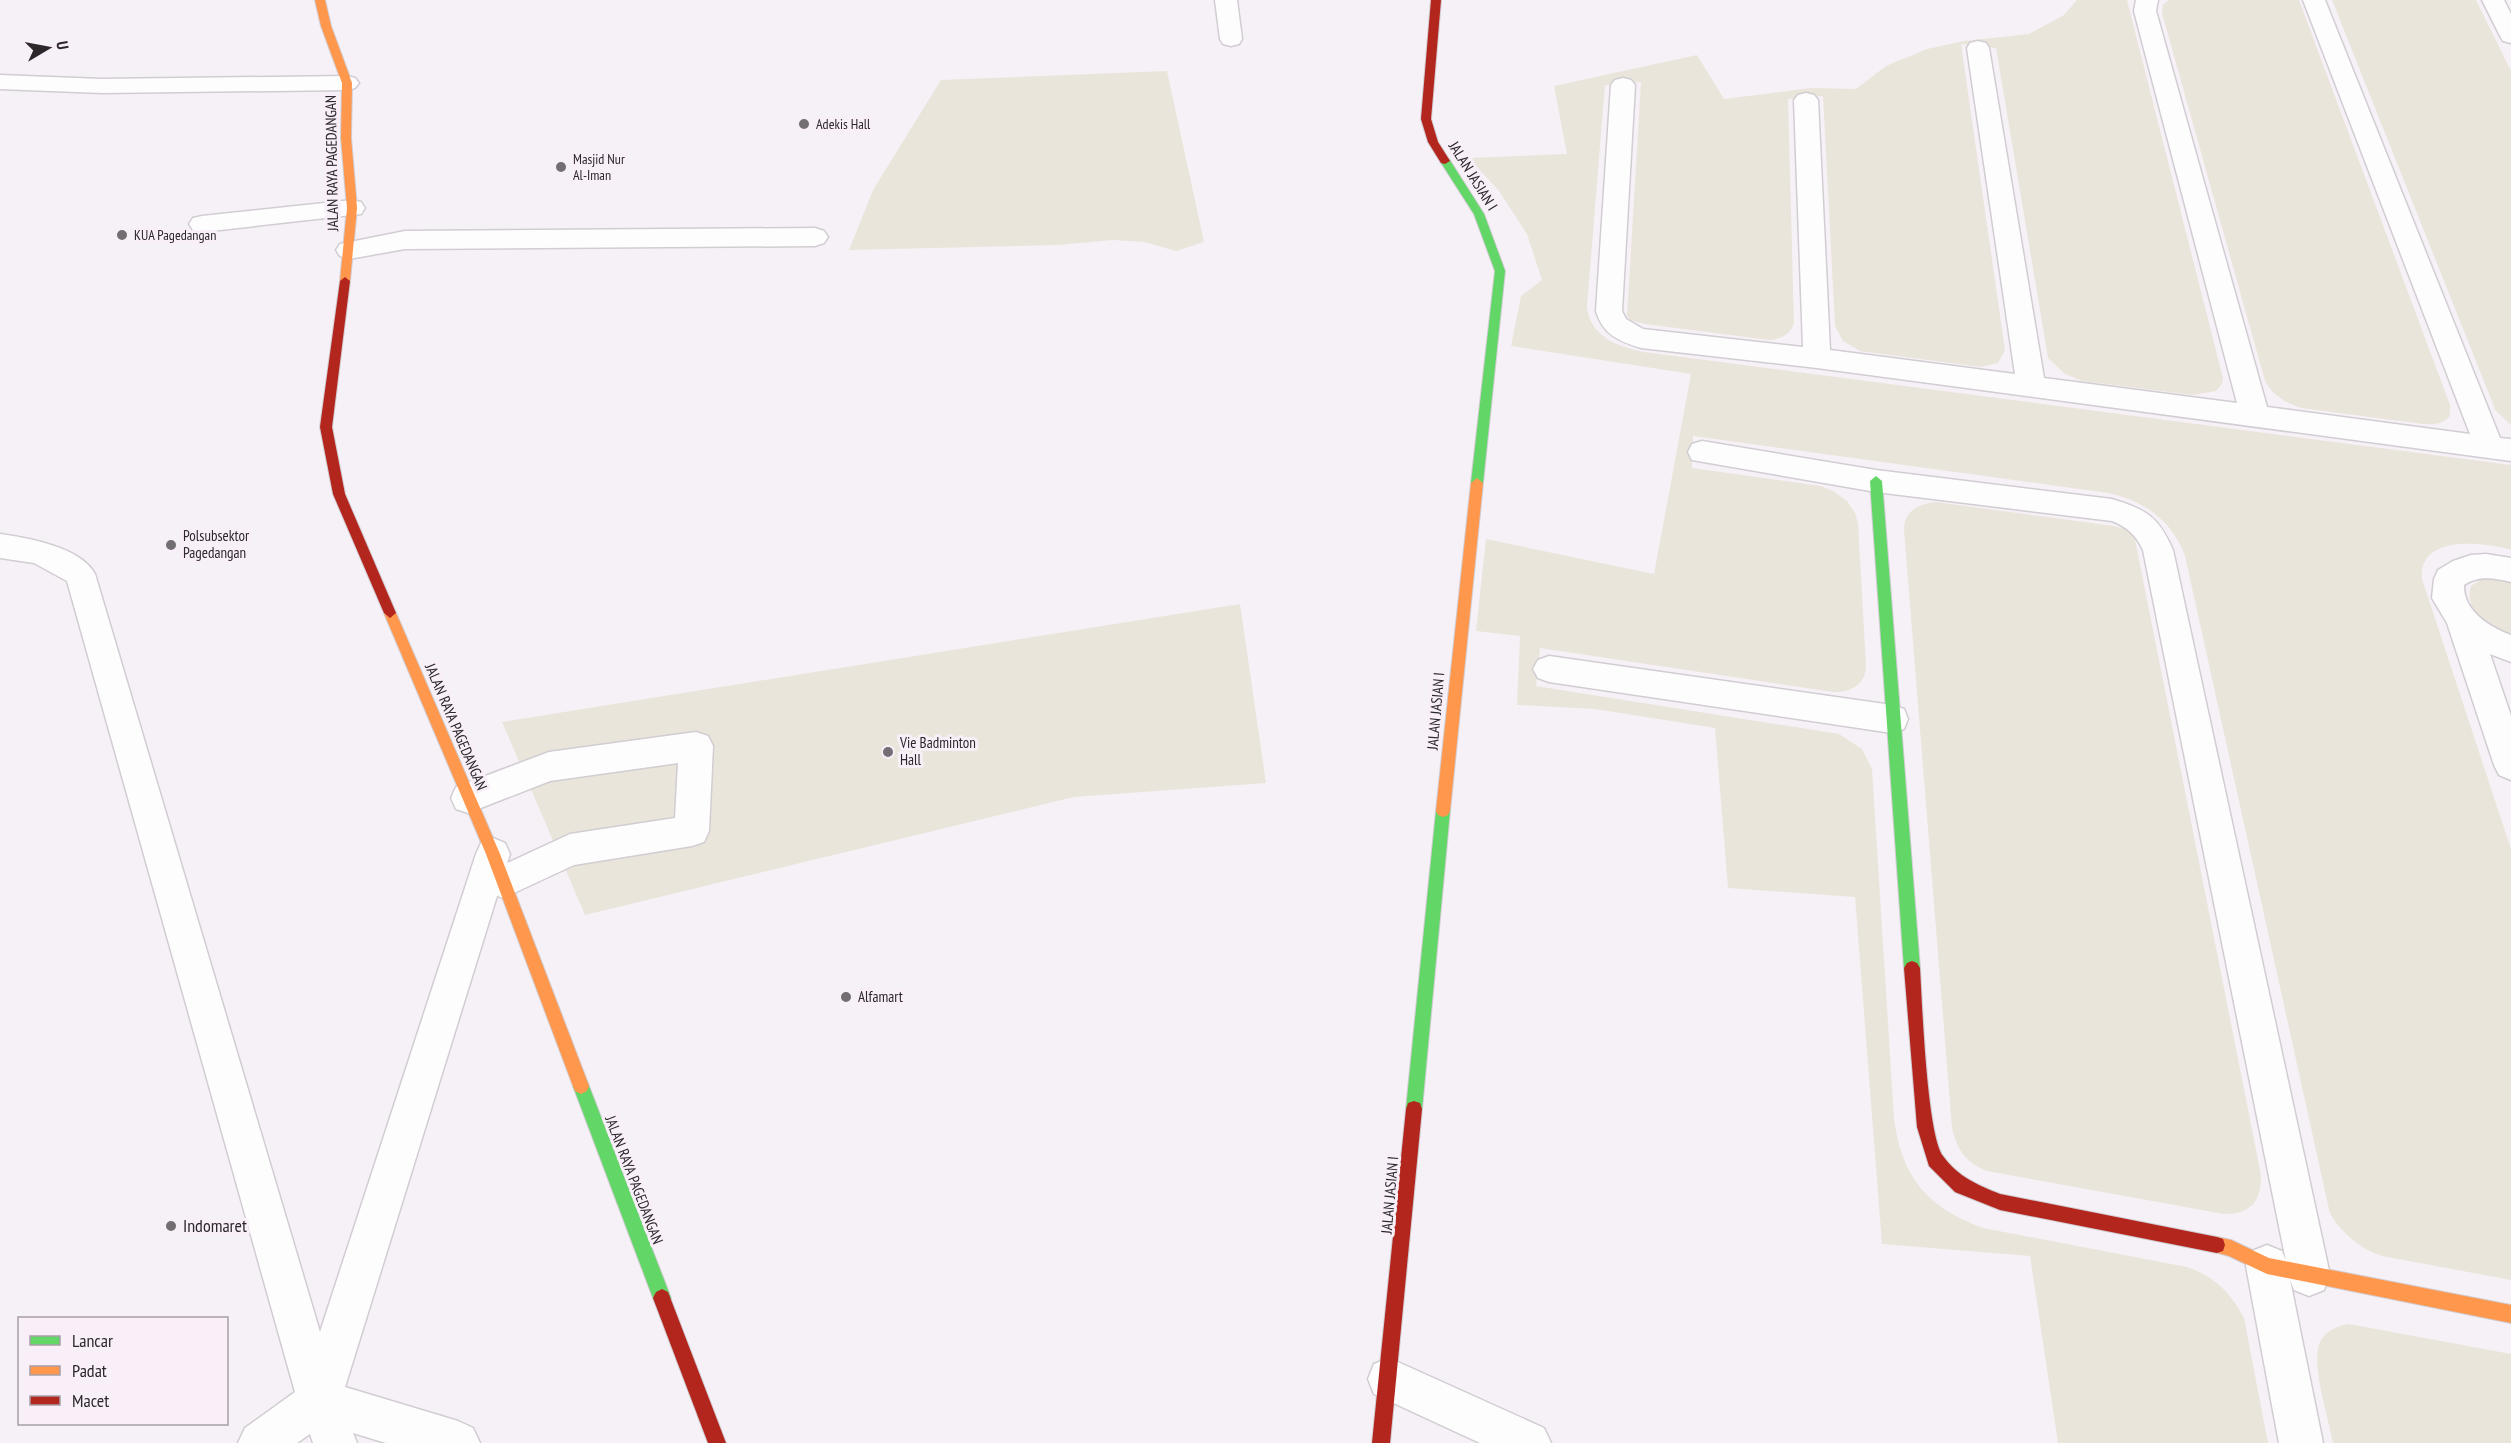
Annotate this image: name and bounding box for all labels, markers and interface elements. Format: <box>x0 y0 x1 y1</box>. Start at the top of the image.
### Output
north arrow <box>18 18 78 78</box>
text: U <box>52 40 73 51</box>
street label: JALAN RAYA PAGEDANGAN <box>321 95 342 232</box>
place label: Adekis Hall <box>816 115 871 133</box>
marker: Adekis Hall <box>797 117 811 131</box>
street label: JALAN JASIAN I <box>1444 137 1502 214</box>
place label: Masjid Nur Al-Iman <box>573 150 625 184</box>
marker: Masjid Nur Al-Iman <box>554 160 568 174</box>
place label: KUA Pagedangan <box>134 226 216 244</box>
marker: KUA Pagedangan <box>115 228 129 242</box>
place label: Polsubsektor Pagedangan <box>183 526 250 562</box>
marker: Polsubsektor Pagedangan <box>164 538 178 552</box>
street label: JALAN RAYA PAGEDANGAN <box>421 660 492 793</box>
street label: JALAN JASIAN I <box>1423 671 1448 752</box>
place label: Vie Badminton Hall <box>899 733 976 769</box>
marker: Vie Badminton Hall <box>881 745 895 759</box>
place label: Alfamart <box>858 987 903 1006</box>
marker: Alfamart <box>839 990 853 1004</box>
street label: JALAN RAYA PAGEDANGAN <box>601 1112 668 1247</box>
street label: JALAN JASIAN I <box>1377 1155 1402 1236</box>
place label: Indomaret <box>183 1214 247 1237</box>
marker: Indomaret <box>164 1219 178 1233</box>
legend <box>18 1317 228 1425</box>
text: Lancar <box>72 1329 113 1352</box>
text: Padat <box>72 1359 107 1382</box>
text: Macet <box>72 1389 109 1412</box>

